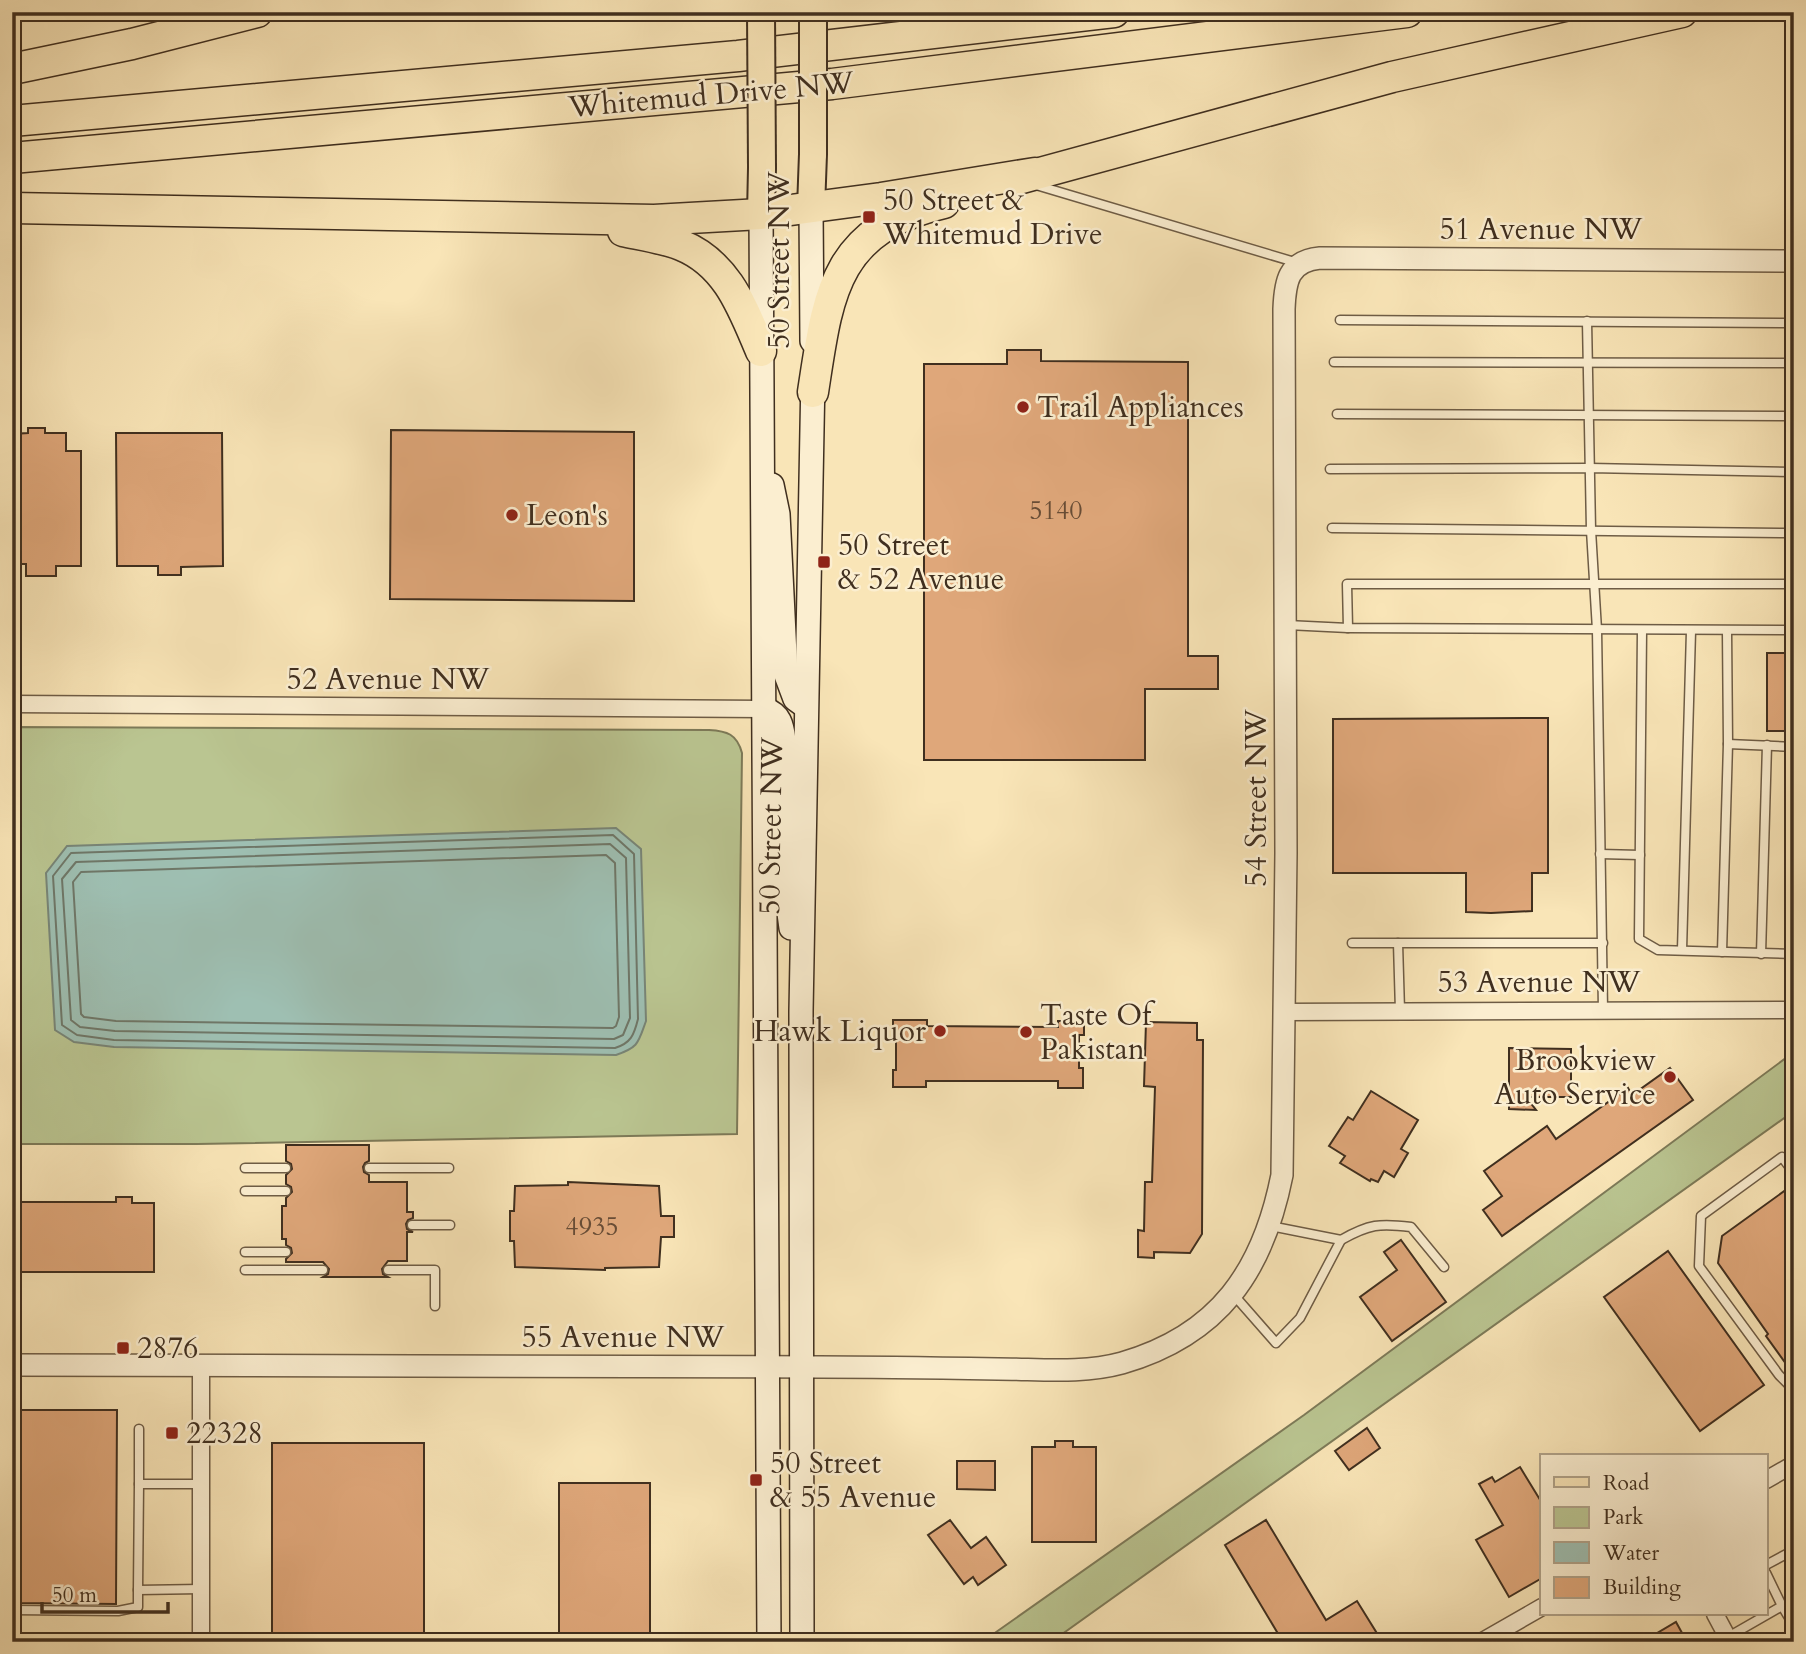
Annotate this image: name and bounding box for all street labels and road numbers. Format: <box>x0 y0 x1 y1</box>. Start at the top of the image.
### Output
street label: Whitemud Drive NW <box>566 62 856 128</box>
street label: 50 Street NW <box>759 170 800 349</box>
street label: 51 Avenue NW <box>1440 209 1643 250</box>
street label: 52 Avenue NW <box>287 659 490 700</box>
street label: 54 Street NW <box>1236 708 1277 887</box>
street label: 50 Street NW <box>749 736 793 915</box>
street label: 53 Avenue NW <box>1438 962 1641 1003</box>
street label: 55 Avenue NW <box>522 1317 725 1358</box>

